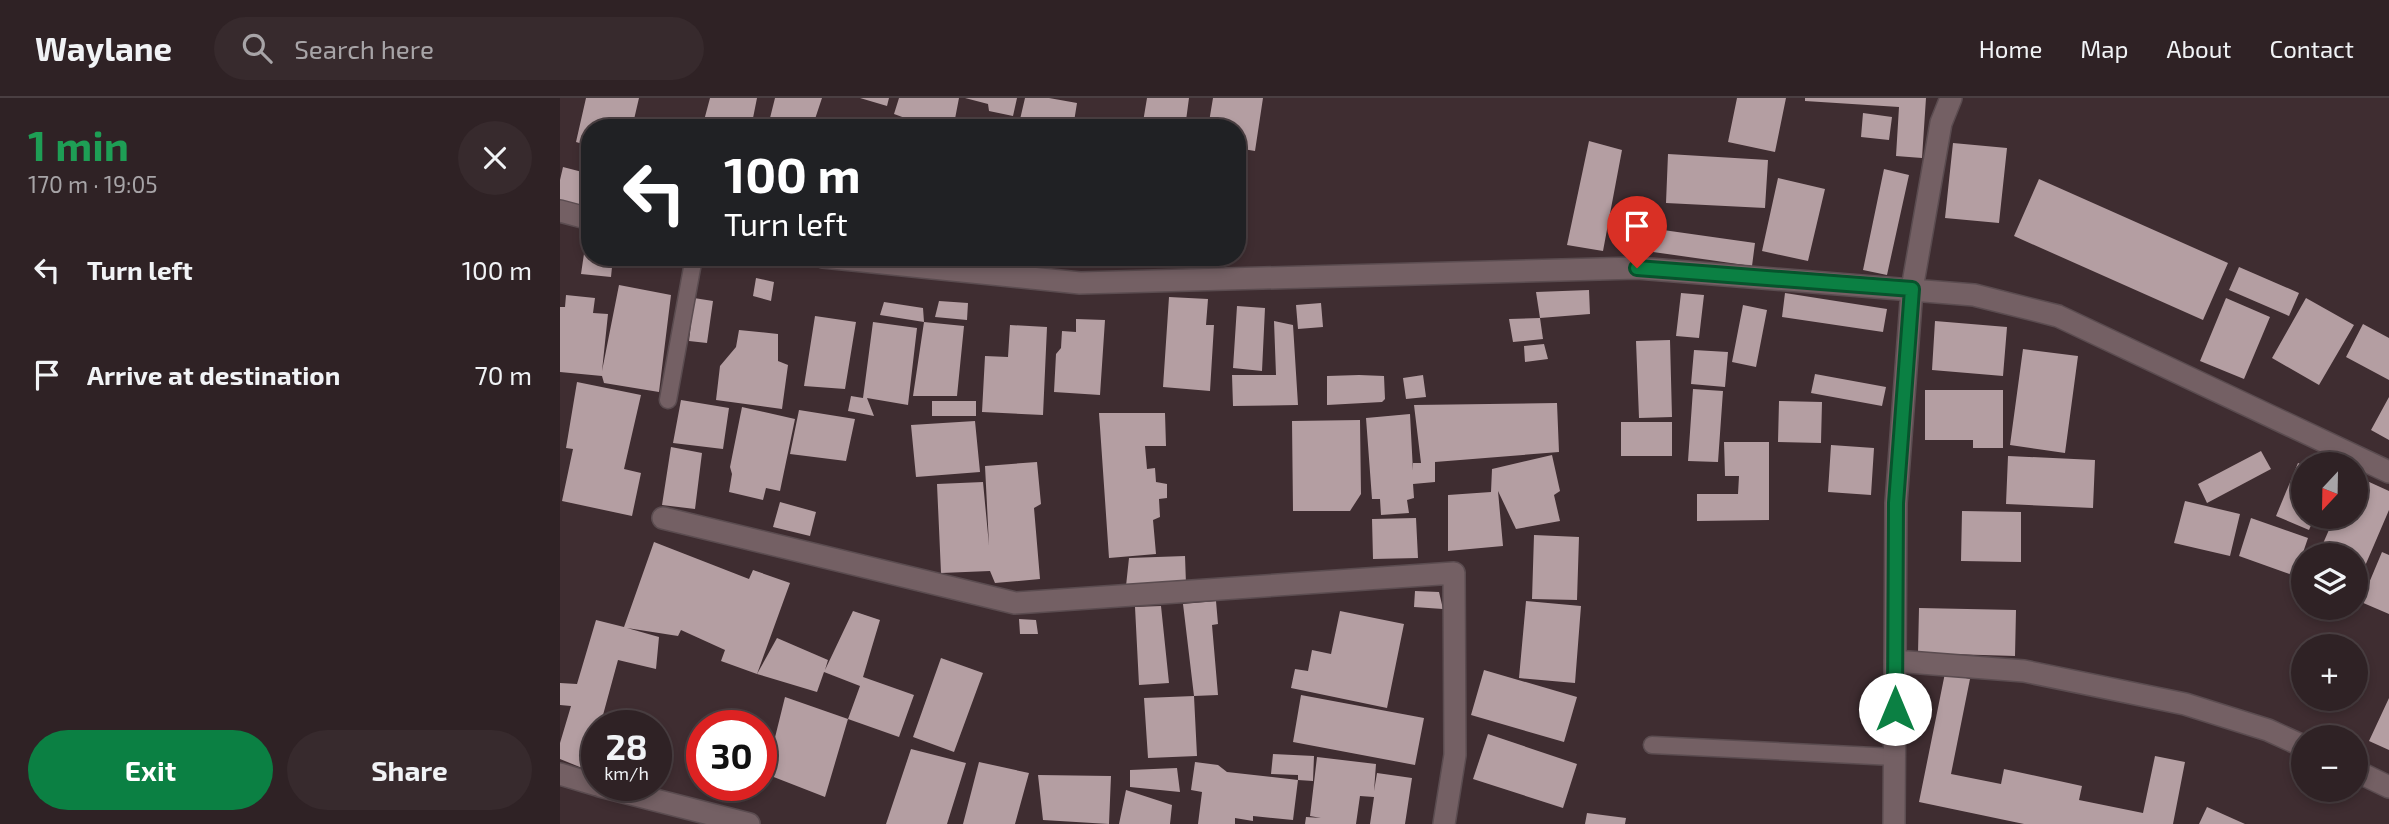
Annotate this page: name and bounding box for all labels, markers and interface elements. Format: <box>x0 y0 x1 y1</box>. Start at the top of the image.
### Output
search box <box>214 17 704 80</box>
text: Waylane <box>35 28 172 68</box>
icon: search <box>238 29 276 67</box>
text: Search here <box>294 33 434 64</box>
text: Home <box>1979 34 2042 63</box>
text: Map <box>2080 34 2128 63</box>
text: About <box>2166 34 2232 63</box>
text: Contact <box>2270 34 2354 63</box>
text: 1 min <box>28 119 129 169</box>
button: close <box>458 121 532 195</box>
text: 100 m <box>724 144 861 203</box>
icon: left <box>609 147 700 238</box>
text: 170 m · 19:05 <box>28 170 158 198</box>
pin <box>1607 196 1667 268</box>
text: Turn left <box>724 204 848 242</box>
icon: arrive <box>1618 207 1656 245</box>
icon: left <box>28 251 66 289</box>
text: Turn left <box>87 254 193 285</box>
text: 100 m <box>462 254 532 285</box>
icon: arrive <box>28 356 66 394</box>
text: Arrive at destination <box>87 359 340 390</box>
text: 70 m <box>474 359 532 390</box>
north arrow <box>2291 452 2368 528</box>
map controls <box>2291 452 2368 802</box>
button: layers <box>2291 543 2368 620</box>
button: + <box>2291 634 2368 711</box>
position arrow <box>1858 672 1932 746</box>
speed limit sign: 30 <box>686 710 777 801</box>
text: 28 <box>605 725 648 767</box>
button: − <box>2291 725 2368 802</box>
button: Exit <box>28 730 273 810</box>
button: Share <box>287 730 532 810</box>
text: km/h <box>604 762 649 784</box>

